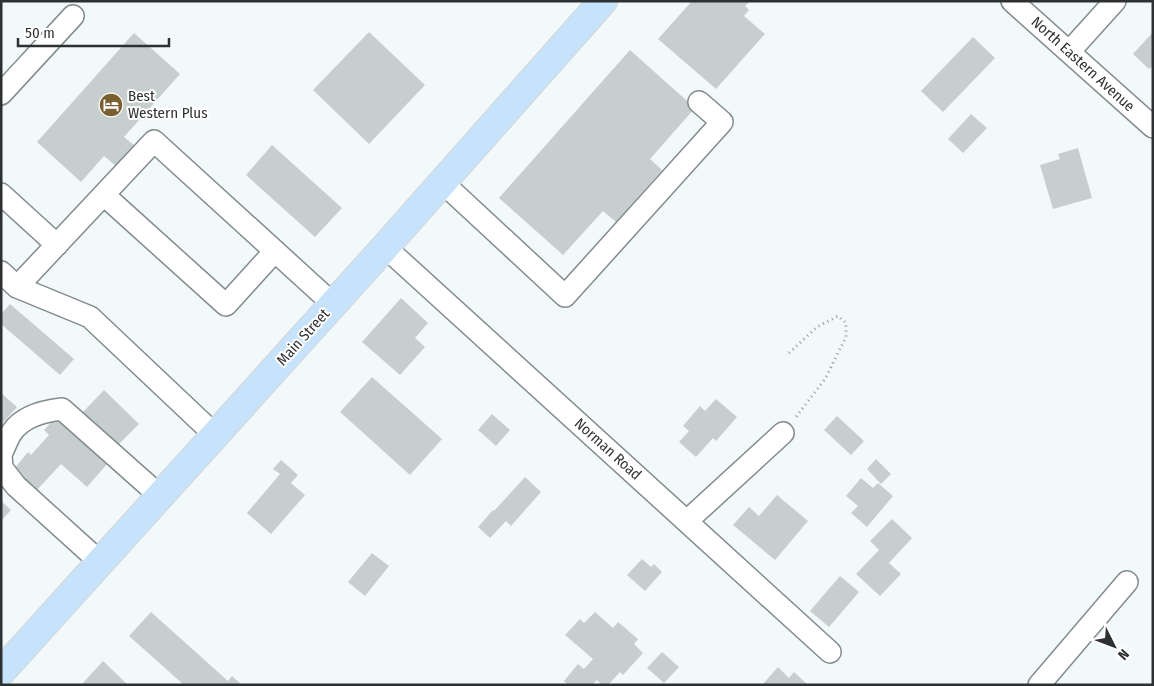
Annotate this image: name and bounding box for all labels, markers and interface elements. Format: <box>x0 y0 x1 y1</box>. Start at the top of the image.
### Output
street label: North Eastern Avenue <box>1028 13 1138 115</box>
scale bar <box>18 15 169 47</box>
text: 50 m <box>25 24 55 42</box>
place label: Best Western Plus <box>128 87 208 122</box>
hotel icon: Best Western Plus <box>98 92 124 118</box>
street label: Main Street <box>273 305 333 369</box>
street label: Norman Road <box>571 414 645 484</box>
north arrow <box>1089 621 1139 671</box>
text: N <box>1114 646 1132 663</box>

